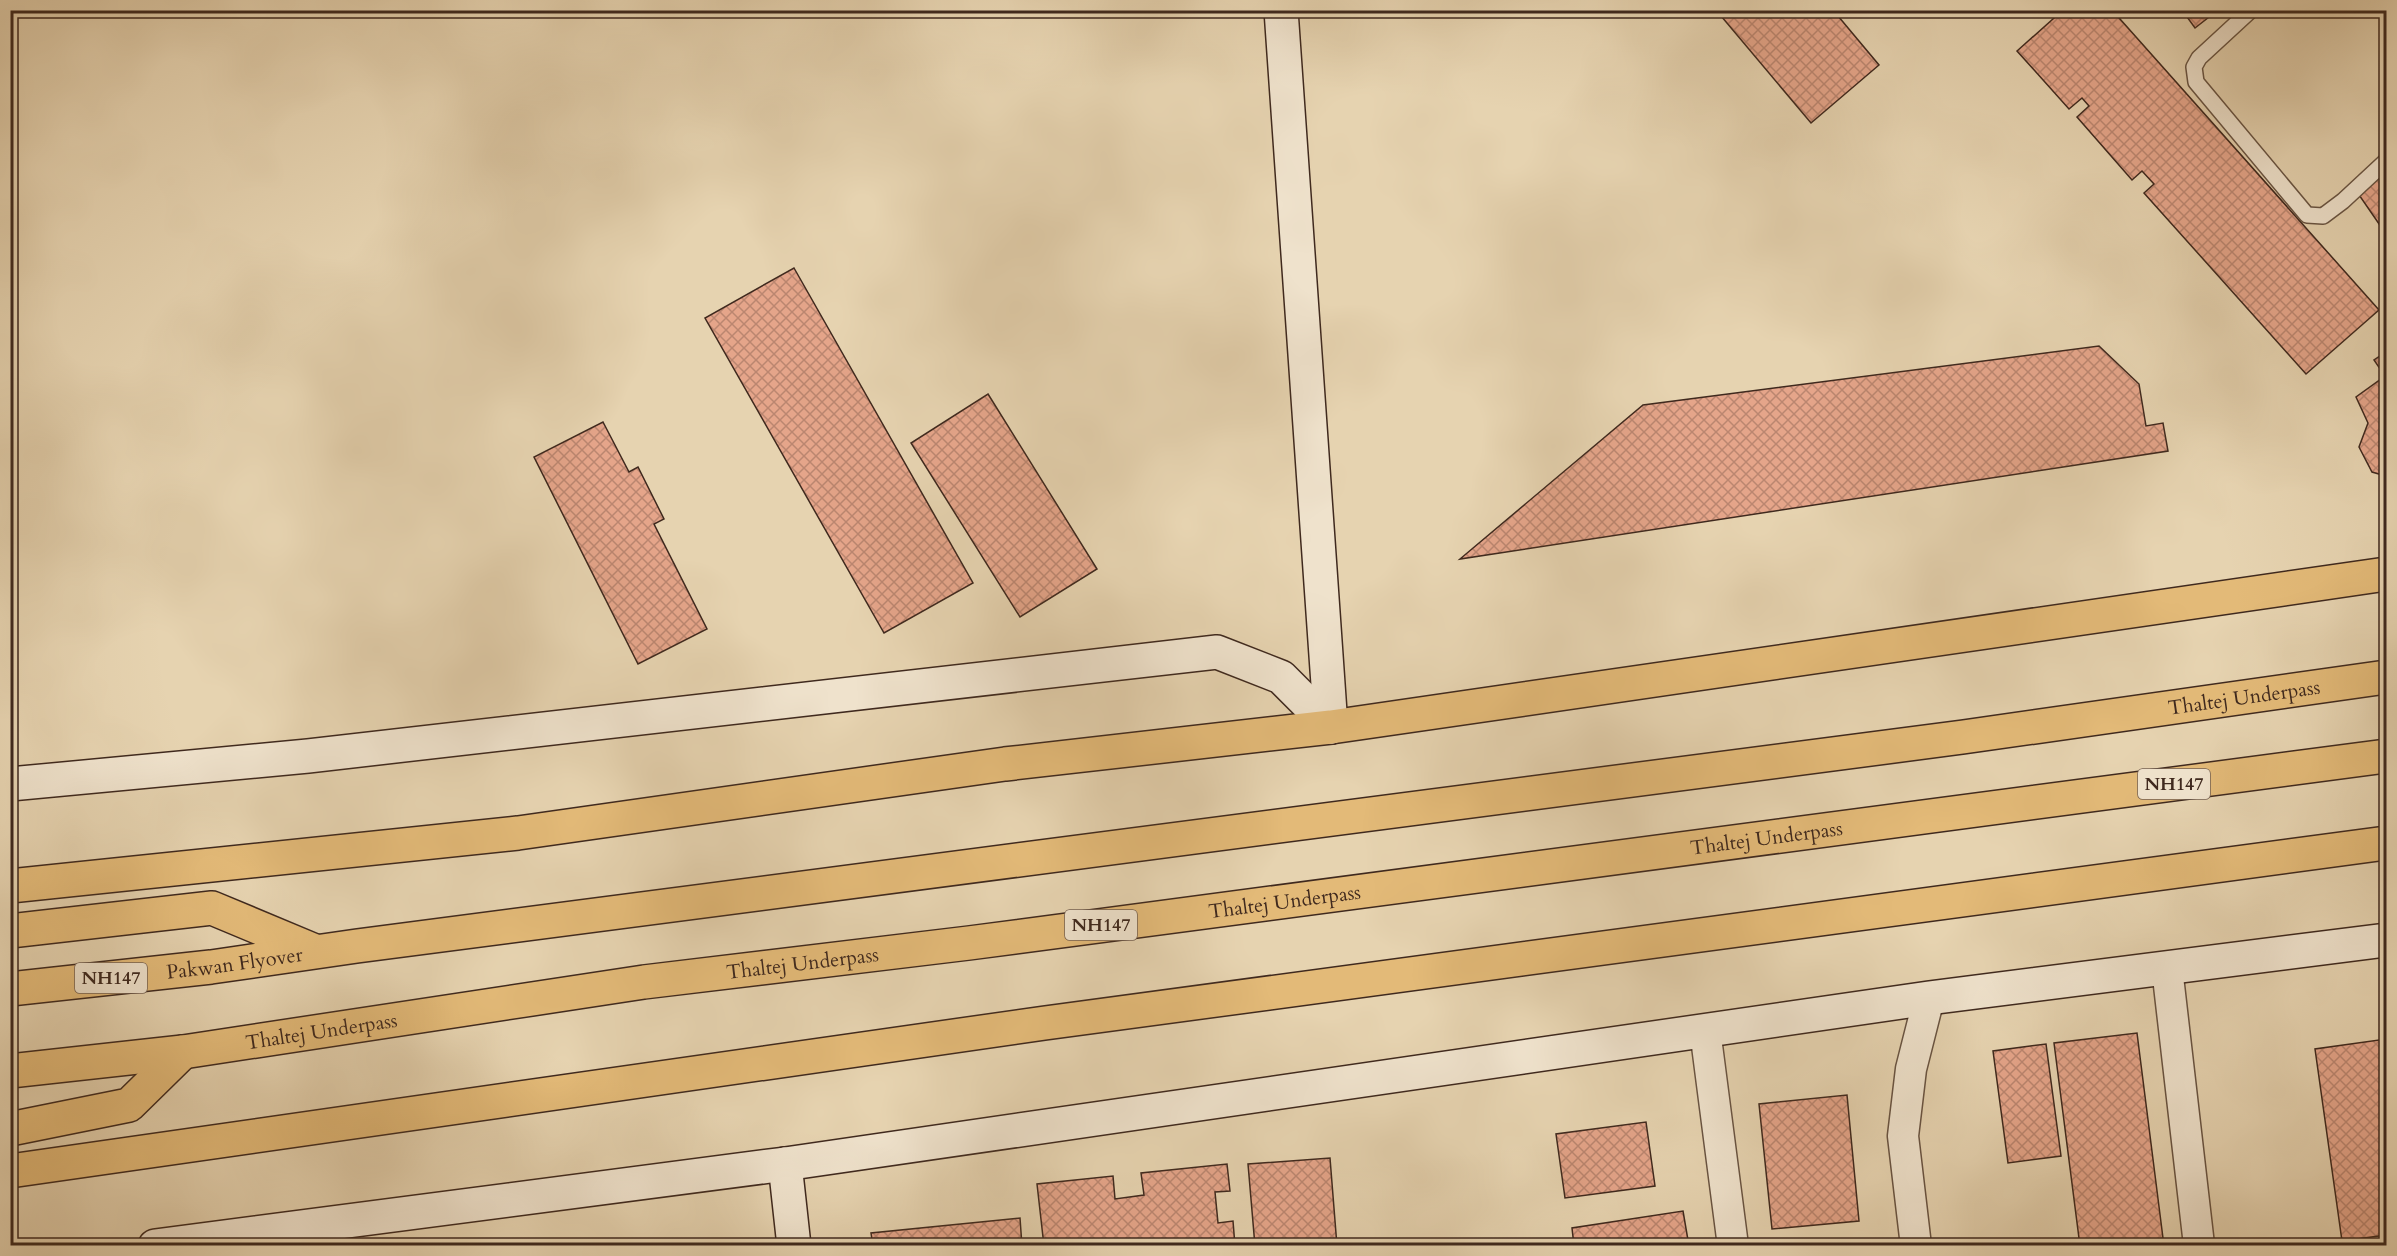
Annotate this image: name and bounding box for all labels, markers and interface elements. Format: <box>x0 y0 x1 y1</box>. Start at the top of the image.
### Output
street label: Thaltej Underpass <box>2166 674 2322 722</box>
road number: NH147 <box>2138 769 2210 799</box>
street label: Thaltej Underpass <box>1689 815 1844 862</box>
street label: Thaltej Underpass <box>1207 878 1362 925</box>
road number: NH147 <box>1065 910 1137 940</box>
street label: Pakwan Flyover <box>165 941 305 986</box>
street label: Thaltej Underpass <box>725 941 880 986</box>
road number: NH147 <box>75 963 147 993</box>
street label: Thaltej Underpass <box>244 1007 399 1056</box>

